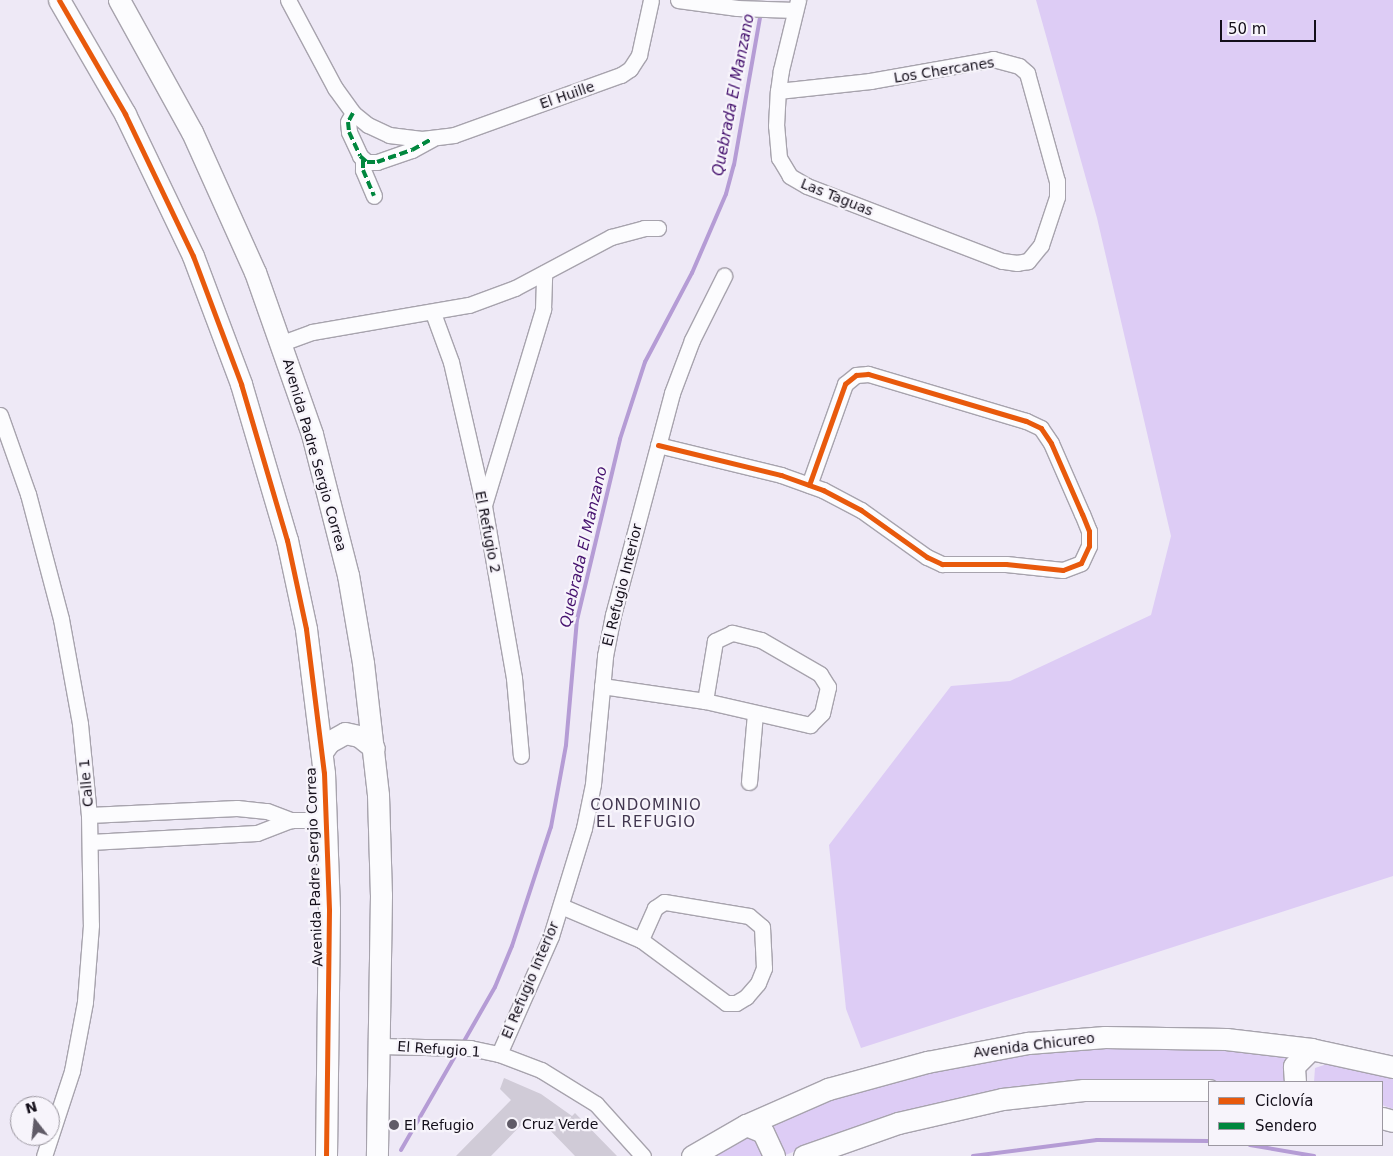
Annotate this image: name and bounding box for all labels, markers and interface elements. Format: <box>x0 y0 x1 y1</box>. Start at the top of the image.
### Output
scale bar <box>1223 10 1319 42</box>
water label: Quebrada El Manzano <box>709 12 759 178</box>
text: 50 m <box>1228 20 1266 38</box>
street label: Los Chercanes <box>892 54 996 86</box>
street label: El Huille <box>537 78 597 112</box>
street label: Las Taguas <box>798 175 876 219</box>
street label: Avenida Padre Sergio Correa <box>279 357 351 553</box>
water label: Quebrada El Manzano <box>557 465 611 629</box>
street label: El Refugio 2 <box>472 489 504 575</box>
street label: El Refugio Interior <box>599 522 645 648</box>
street label: Calle 1 <box>76 758 96 808</box>
street label: Avenida Padre Sergio Correa <box>302 767 326 967</box>
district label: CONDOMINIO EL REFUGIO <box>589 796 703 831</box>
street label: El Refugio Interior <box>498 919 562 1041</box>
street label: Avenida Chicureo <box>972 1029 1096 1061</box>
street label: El Refugio 1 <box>397 1038 481 1060</box>
legend <box>1208 1081 1383 1146</box>
text: Ciclovía <box>1255 1092 1313 1110</box>
north arrow <box>10 1096 60 1146</box>
text: N <box>23 1098 39 1117</box>
place label: Cruz Verde <box>522 1116 598 1132</box>
place label: El Refugio <box>404 1117 474 1133</box>
text: Sendero <box>1255 1117 1317 1135</box>
marker: Cruz Verde <box>506 1118 518 1130</box>
marker: El Refugio <box>388 1119 400 1131</box>

